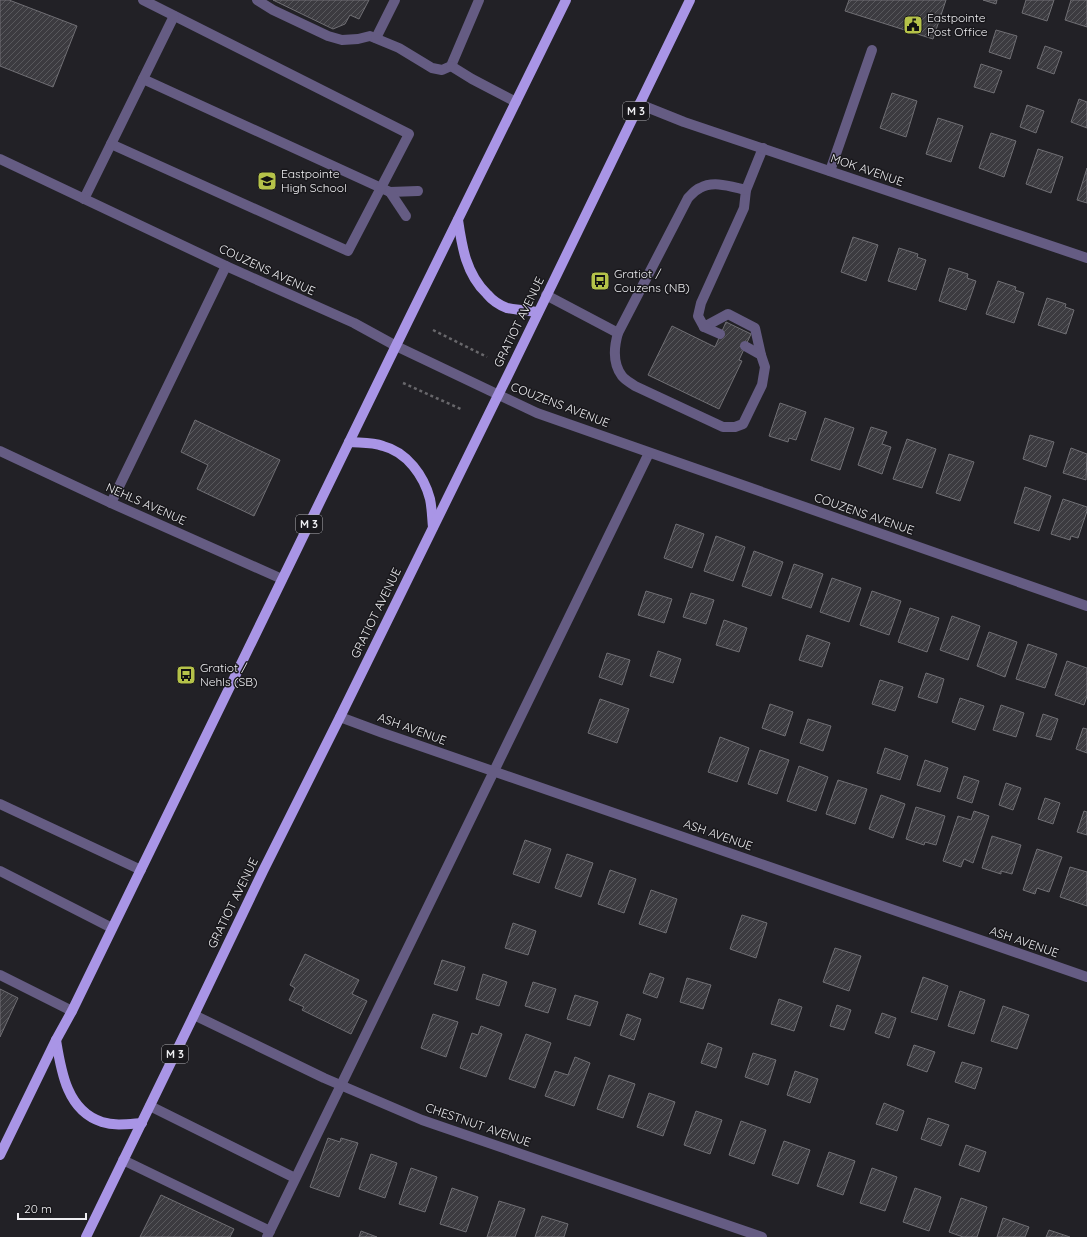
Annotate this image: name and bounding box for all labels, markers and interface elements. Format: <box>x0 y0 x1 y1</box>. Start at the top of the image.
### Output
place label: Eastpointe Post Office <box>927 10 988 39</box>
public building icon: Eastpointe Post Office <box>902 14 924 36</box>
road number: M 3 <box>623 102 649 120</box>
street label: MOK AVENUE <box>829 150 906 189</box>
place label: Eastpointe High School <box>281 166 347 195</box>
school or university icon: Eastpointe High School <box>256 170 278 192</box>
street label: COUZENS AVENUE <box>217 241 318 298</box>
place label: Gratiot / Couzens (NB) <box>614 266 690 295</box>
bus stop icon: Gratiot / Couzens (NB) <box>589 270 611 292</box>
street label: GRATIOT AVENUE <box>490 274 547 369</box>
street label: COUZENS AVENUE <box>509 379 612 430</box>
street label: NEHLS AVENUE <box>104 479 189 528</box>
street label: COUZENS AVENUE <box>812 489 916 538</box>
road number: M 3 <box>296 515 322 533</box>
street label: GRATIOT AVENUE <box>347 565 404 660</box>
place label: Gratiot / Nehls (SB) <box>200 660 258 689</box>
bus stop icon: Gratiot / Nehls (SB) <box>175 664 197 686</box>
street label: ASH AVENUE <box>376 709 449 748</box>
street label: ASH AVENUE <box>682 816 755 853</box>
street label: GRATIOT AVENUE <box>204 855 261 950</box>
street label: ASH AVENUE <box>988 923 1061 960</box>
road number: M 3 <box>162 1045 188 1063</box>
street label: CHESTNUT AVENUE <box>423 1099 533 1150</box>
scale bar <box>18 1195 86 1221</box>
text: 20 m <box>24 1201 52 1216</box>

